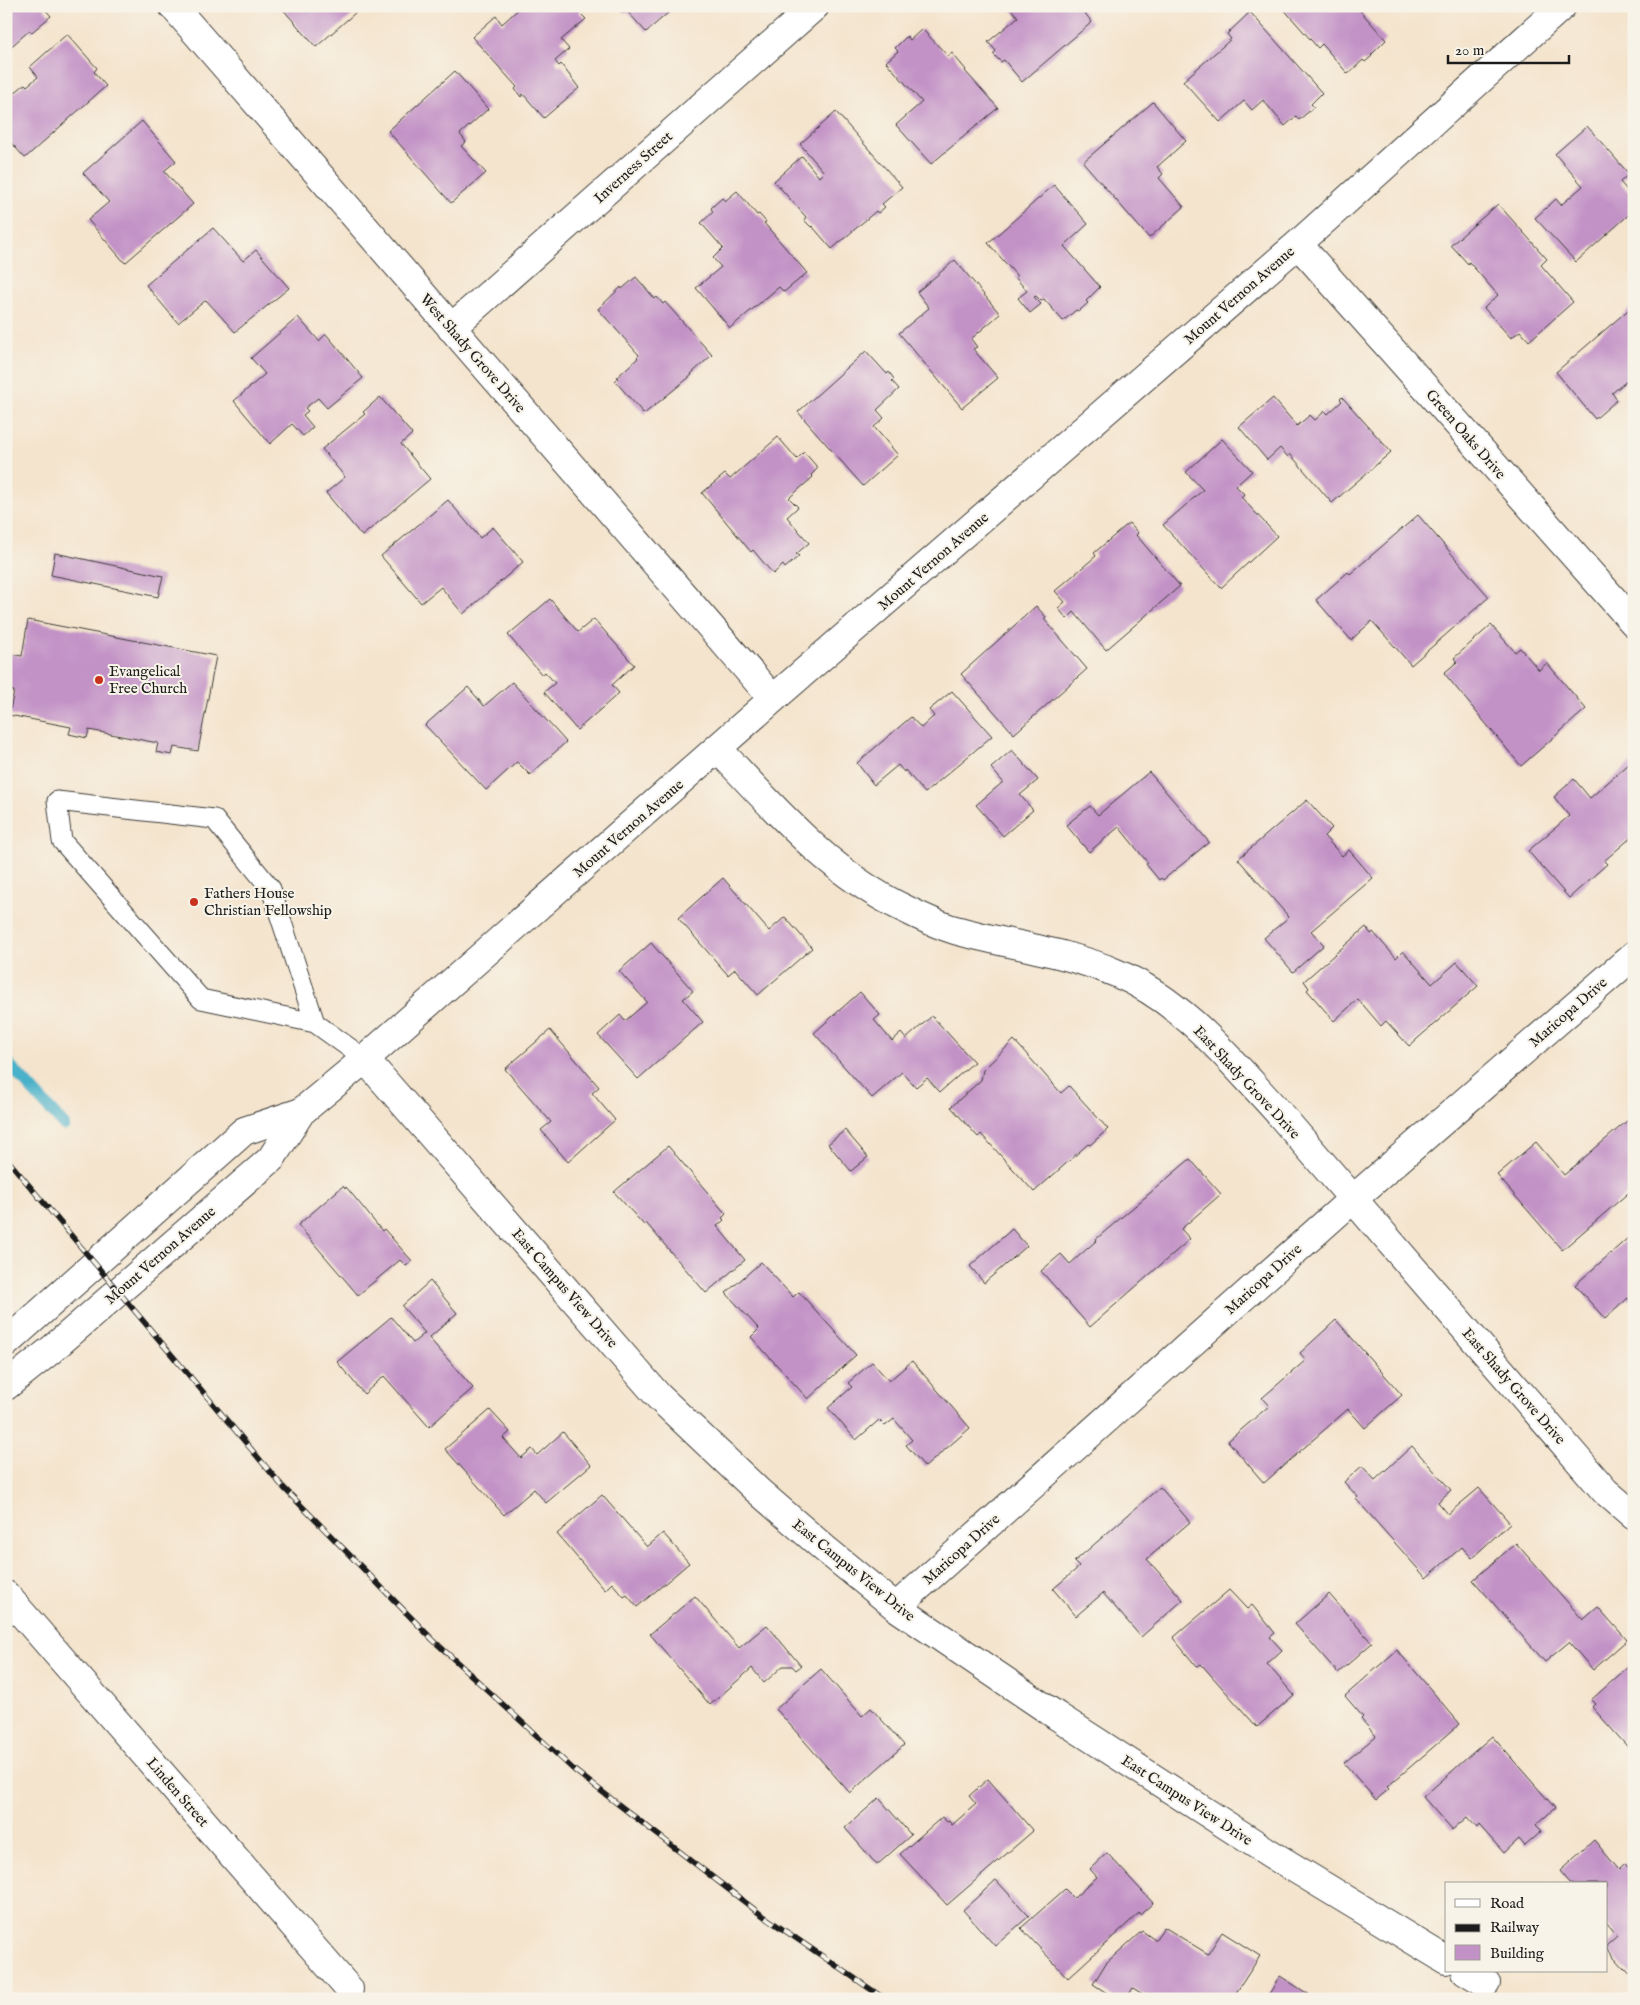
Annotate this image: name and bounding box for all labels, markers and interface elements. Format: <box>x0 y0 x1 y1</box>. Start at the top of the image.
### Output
scale bar <box>1448 32 1569 64</box>
text: 20 m <box>1455 41 1485 60</box>
street label: Inverness Street <box>590 127 677 208</box>
street label: Mount Vernon Avenue <box>1180 242 1299 349</box>
street label: West Shady Grove Drive <box>416 290 530 417</box>
street label: Green Oaks Drive <box>1421 385 1510 483</box>
street label: Mount Vernon Avenue <box>874 508 993 615</box>
place label: Evangelical Free Church <box>109 662 187 698</box>
marker: Evangelical Free Church <box>93 674 105 686</box>
street label: Mount Vernon Avenue <box>569 775 688 882</box>
place label: Fathers House Christian Fellowship <box>204 884 332 920</box>
marker: Fathers House Christian Fellowship <box>188 896 200 908</box>
street label: Maricopa Drive <box>1525 973 1611 1051</box>
street label: East Shady Grove Drive <box>1189 1022 1304 1143</box>
street label: Mount Vernon Avenue <box>101 1202 220 1309</box>
street label: East Campus View Drive <box>507 1225 622 1352</box>
street label: Maricopa Drive <box>1221 1240 1306 1319</box>
street label: East Shady Grove Drive <box>1458 1324 1570 1449</box>
street label: Maricopa Drive <box>919 1510 1004 1589</box>
street label: East Campus View Drive <box>788 1515 919 1626</box>
street label: East Campus View Drive <box>1118 1751 1256 1850</box>
street label: Linden Street <box>142 1754 213 1831</box>
legend <box>1445 1882 1608 1972</box>
text: Road <box>1490 1894 1525 1913</box>
text: Railway <box>1490 1918 1540 1937</box>
text: Building <box>1490 1944 1545 1963</box>

